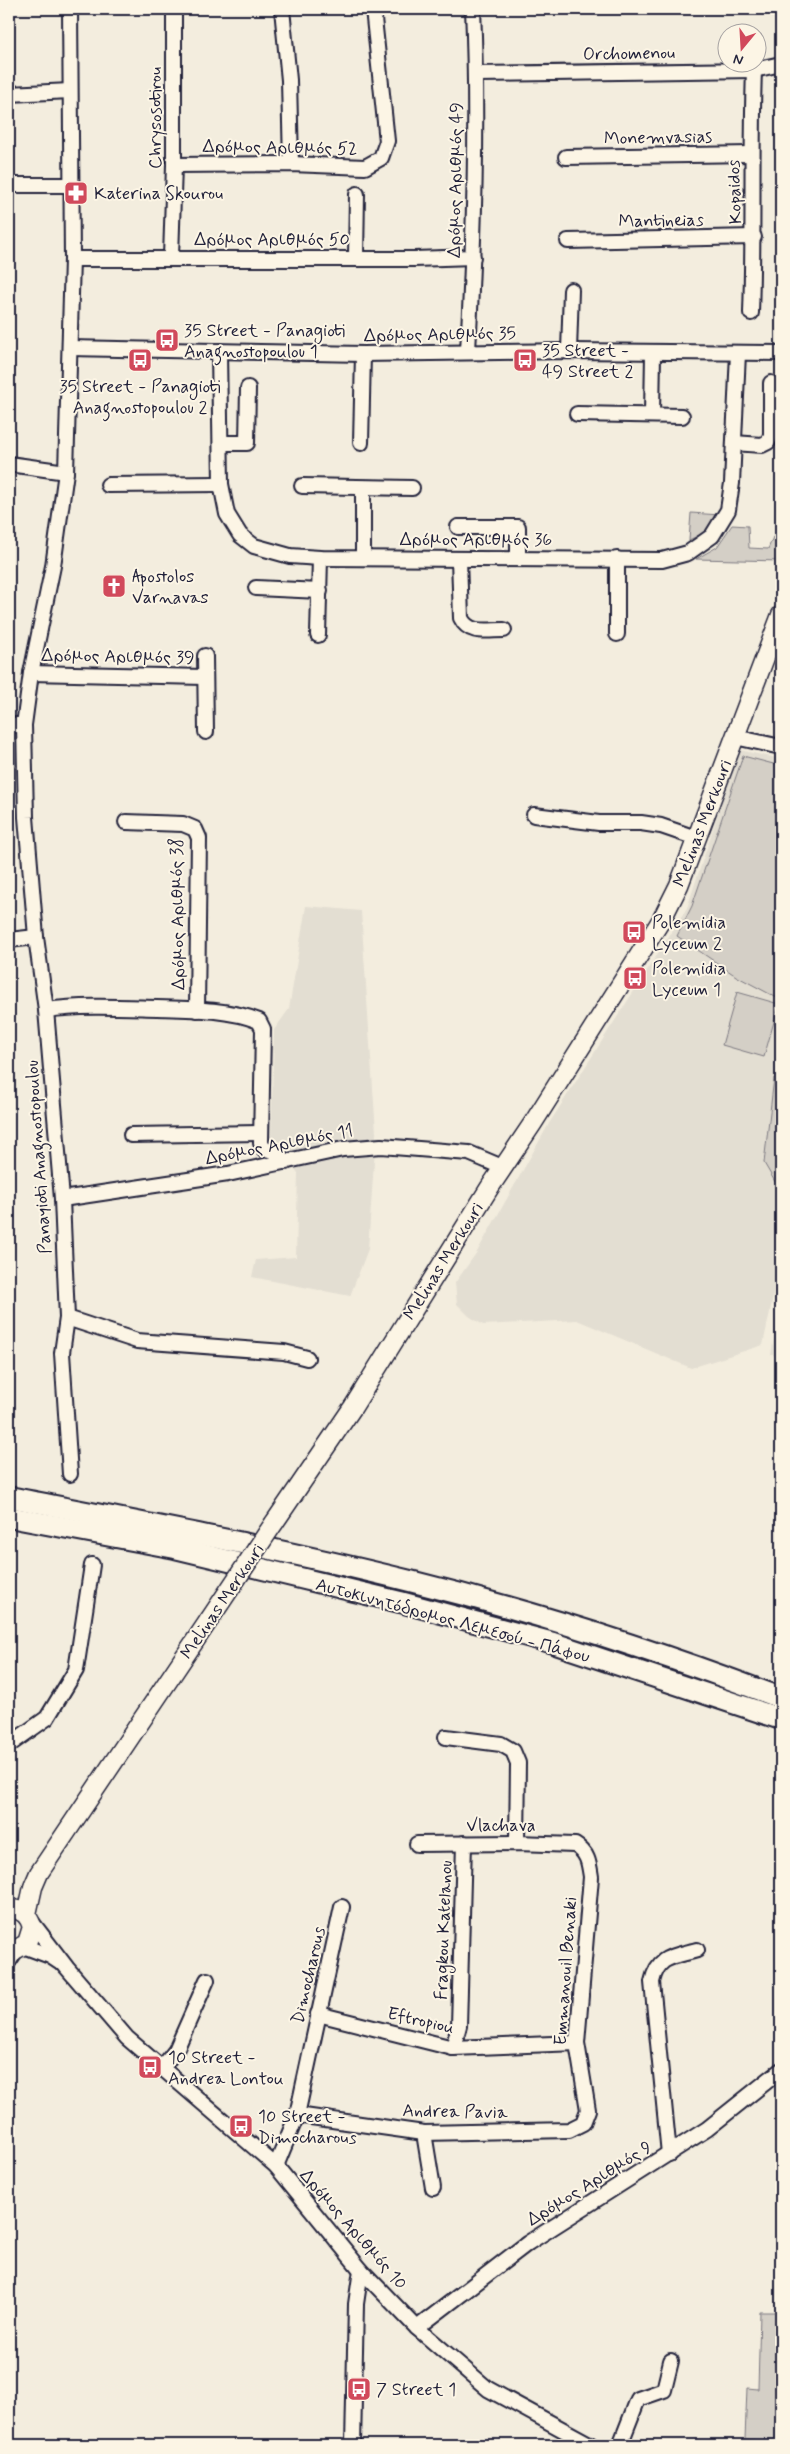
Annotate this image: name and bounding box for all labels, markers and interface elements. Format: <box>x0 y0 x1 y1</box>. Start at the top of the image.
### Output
north arrow <box>718 22 768 72</box>
street label: Orchomenou <box>583 41 675 67</box>
text: N <box>731 49 746 69</box>
street label: Chrysosotirou <box>144 67 168 169</box>
street label: Δρόμος Αριθμός 49 <box>443 102 469 258</box>
street label: Monemvasias <box>604 125 712 151</box>
street label: Δρόμος Αριθμός 52 <box>202 135 358 161</box>
street label: Kopaidos <box>722 159 748 225</box>
pharmacy icon: Katerina Skourou <box>63 180 89 206</box>
place label: Katerina Skourou <box>94 182 223 206</box>
street label: Mantineias <box>618 208 704 234</box>
street label: Δρόμος Αριθμός 50 <box>194 228 350 252</box>
place label: 35 Street - Panagioti Anagnostopoulou 1 <box>184 319 346 366</box>
street label: Δρόμος Αριθμός 35 <box>364 322 516 348</box>
bus stop icon: 35 Street - Panagioti Anagnostopoulou 1 <box>154 327 180 353</box>
place label: 35 Street - 49 Street 2 <box>542 339 633 384</box>
bus stop icon: 35 Street - Panagioti Anagnostopoulou 2 <box>127 347 153 373</box>
bus stop icon: 35 Street - 49 Street 2 <box>512 347 538 373</box>
place label: 35 Street - Panagioti Anagnostopoulou 2 <box>59 375 221 422</box>
street label: Δρόμος Αριθμός 36 <box>400 528 552 552</box>
place label: Apostolos Varnavas <box>132 565 209 610</box>
church icon: Apostolos Varnavas <box>101 573 127 599</box>
street label: Δρόμος Αριθμός 39 <box>41 644 195 670</box>
street label: Melinas Merkouri <box>668 756 738 891</box>
street label: Δρόμος Αριθμός 38 <box>165 838 191 990</box>
place label: Polemidia Lyceum 2 <box>652 911 726 956</box>
bus stop icon: Polemidia Lyceum 2 <box>621 919 647 945</box>
place label: Polemidia Lyceum 1 <box>652 957 726 1002</box>
bus stop icon: Polemidia Lyceum 1 <box>622 965 648 991</box>
street label: Panayioti Anagnostopoulou <box>20 1059 60 1255</box>
street label: Δρόμος Αριθμός 11 <box>203 1119 355 1171</box>
street label: Melinas Merkouri <box>398 1198 490 1325</box>
street label: Melinas Merkouri <box>175 1539 270 1664</box>
street label: Αυτοκινητόδρομος Λεμεσού - Πάφου <box>313 1573 593 1669</box>
street label: Vlachava <box>466 1814 536 1838</box>
street label: Fragkou Katelanou <box>430 1860 459 2000</box>
street label: Emmanouil Benaki <box>549 1896 583 2046</box>
street label: Dimocharous <box>286 1924 332 2026</box>
street label: Eftropiou <box>385 2002 457 2040</box>
place label: 10 Street - Andrea Lontou <box>168 2046 284 2091</box>
bus stop icon: 10 Street - Andrea Lontou <box>137 2054 163 2080</box>
street label: Andrea Pavia <box>402 2099 508 2125</box>
place label: 10 Street - Dimocharous <box>258 2105 357 2150</box>
bus stop icon: 10 Street - Dimocharous <box>228 2113 254 2139</box>
street label: Δρόμος Αριθμός 9 <box>522 2136 657 2232</box>
street label: Δρόμος Αριθμός 10 <box>294 2164 412 2295</box>
bus stop icon: 7 Street 1 <box>346 2376 372 2402</box>
place label: 7 Street 1 <box>376 2378 456 2402</box>

